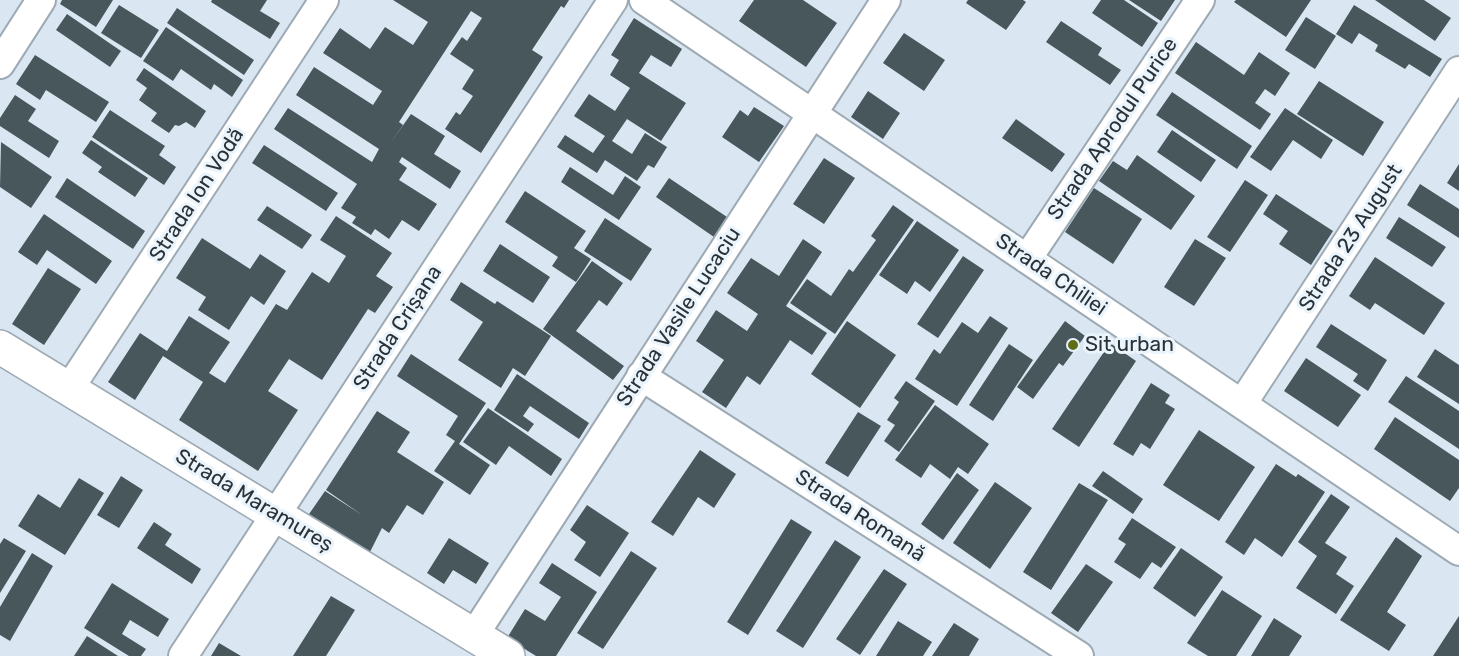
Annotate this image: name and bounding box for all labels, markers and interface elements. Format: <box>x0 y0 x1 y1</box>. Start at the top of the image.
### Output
street label: Strada Aprodul Purice <box>1043 33 1183 225</box>
street label: Strada Ion Vodă <box>144 123 250 267</box>
street label: Strada 23 August <box>1294 160 1408 316</box>
street label: Strada Vasile Lucaciu <box>612 223 746 411</box>
street label: Strada Chiliei <box>991 229 1111 321</box>
street label: Strada Crișana <box>348 261 448 395</box>
place label: Sit urban <box>1085 332 1174 358</box>
marker: Sit urban <box>1066 338 1080 352</box>
street label: Strada Maramureș <box>171 444 337 558</box>
street label: Strada Romană <box>790 465 930 567</box>

